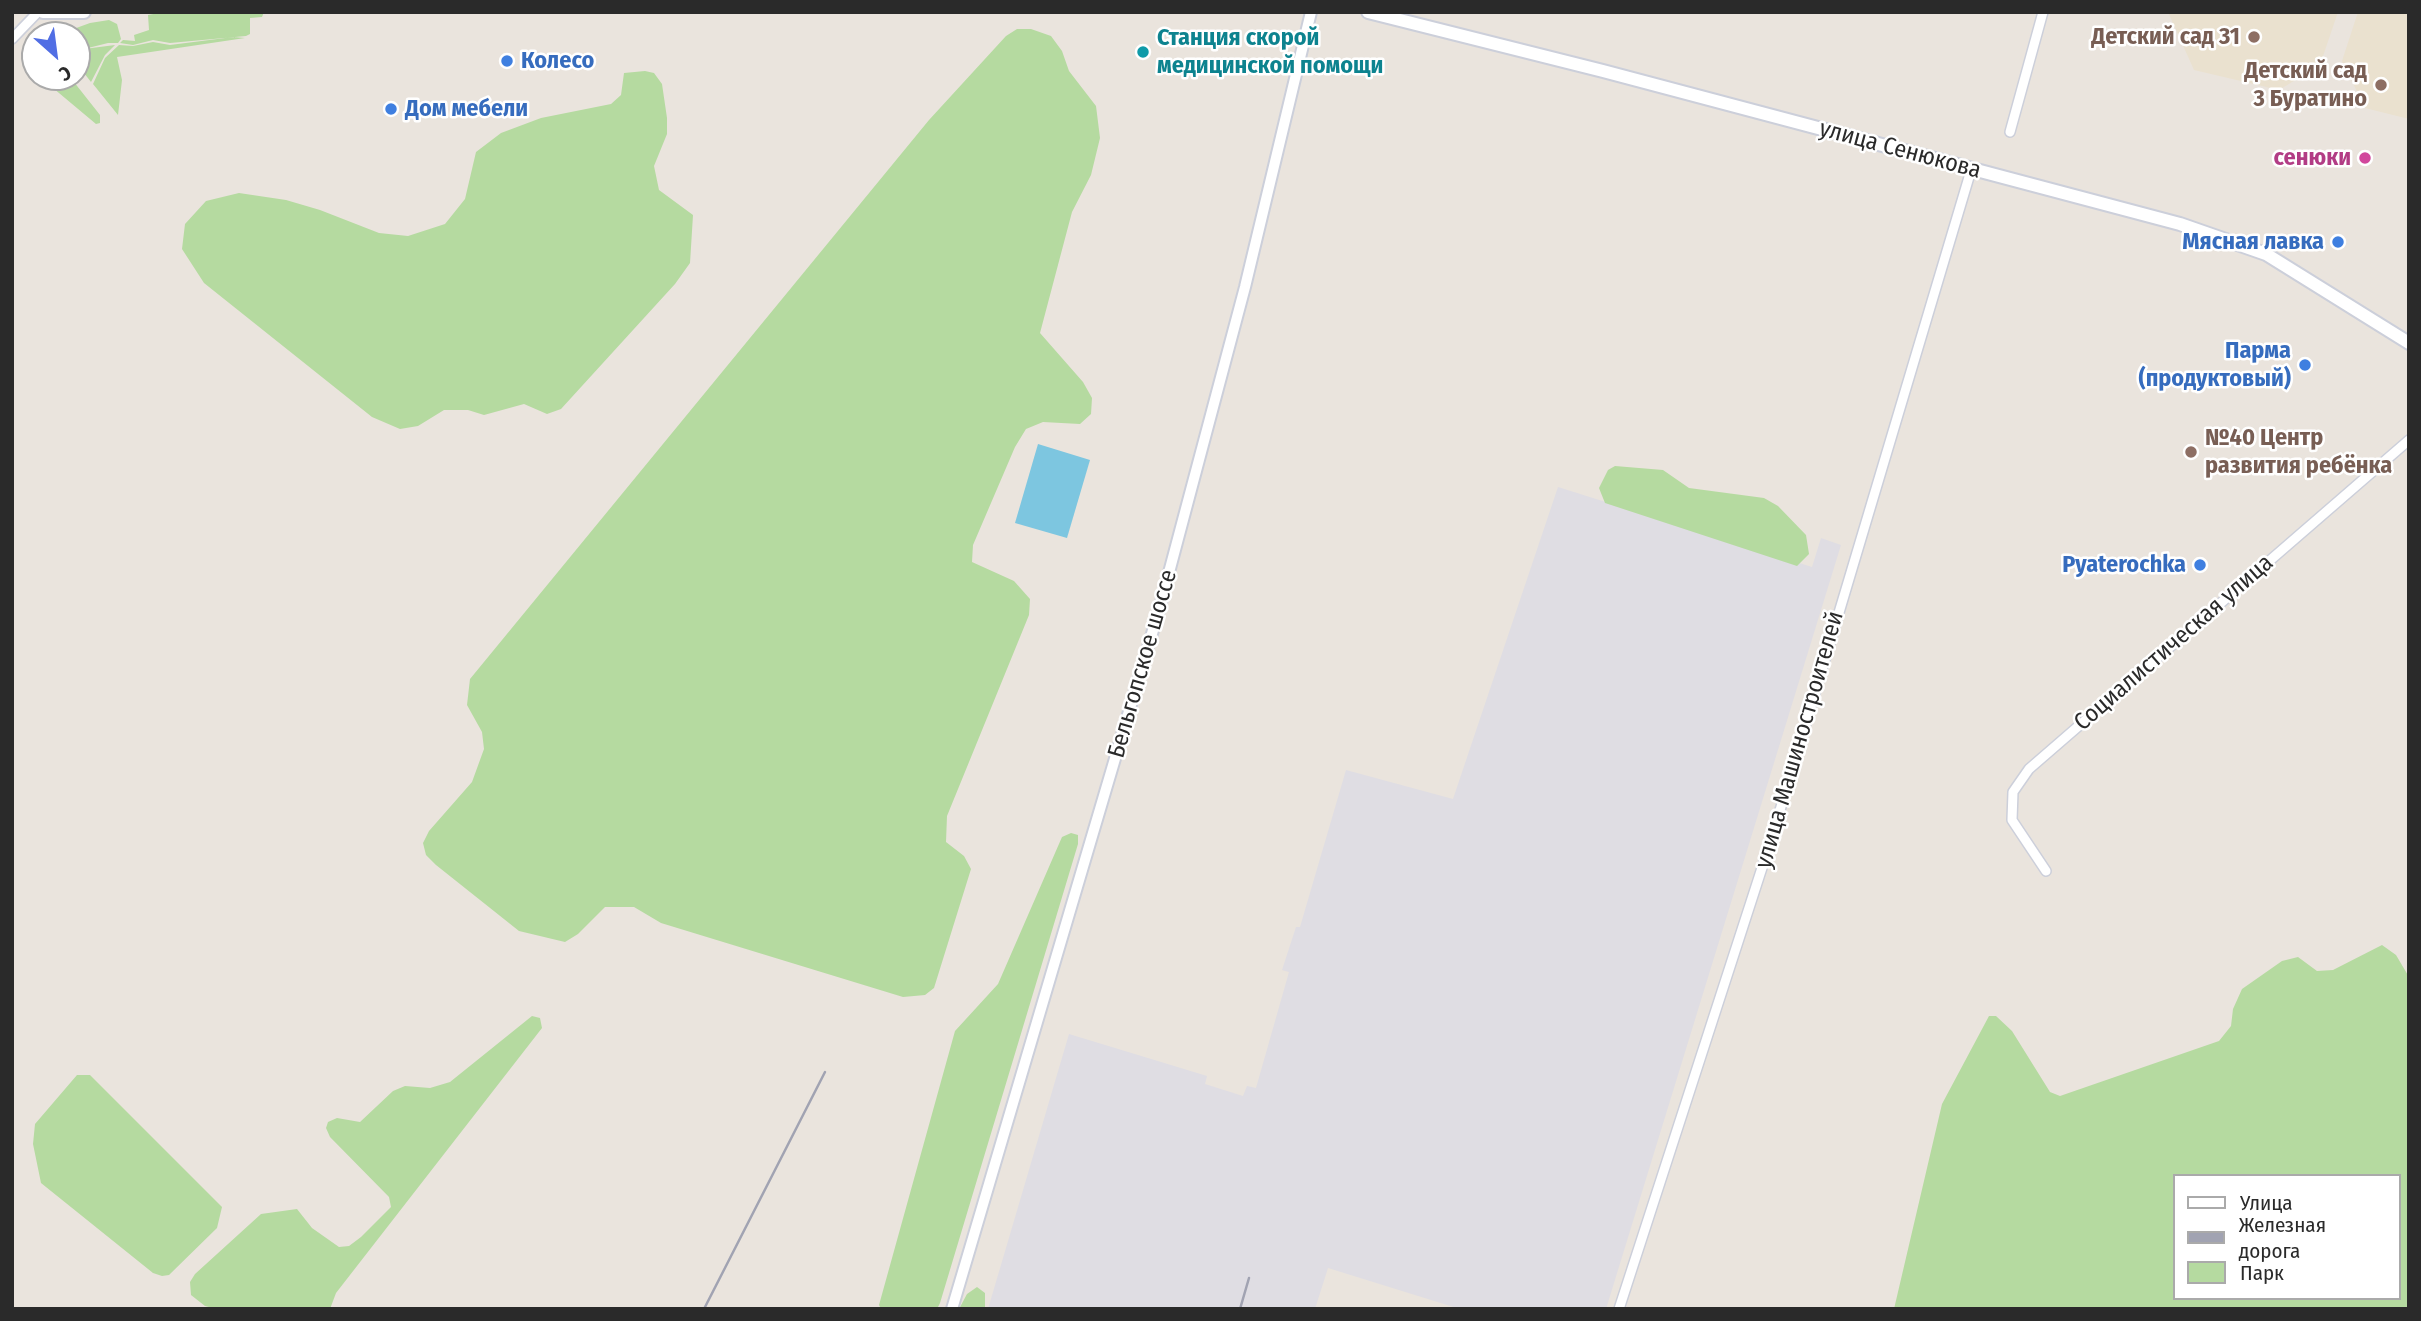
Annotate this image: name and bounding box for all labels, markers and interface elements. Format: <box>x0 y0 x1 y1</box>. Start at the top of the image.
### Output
north arrow <box>21 21 91 91</box>
place label: Детский сад 31 <box>2091 23 2240 51</box>
place label: Станция скорой медицинской помощи <box>1157 24 1383 80</box>
marker: Детский сад 31 <box>2246 29 2262 45</box>
marker: Станция скорой медицинской помощи <box>1135 44 1151 60</box>
place label: Колесо <box>521 47 594 75</box>
marker: Колесо <box>499 53 515 69</box>
place label: Детский сад 3 Буратино <box>2244 57 2367 113</box>
text: С <box>55 61 75 86</box>
marker: Детский сад 3 Буратино <box>2373 77 2389 93</box>
place label: Дом мебели <box>405 95 528 123</box>
marker: Дом мебели <box>383 101 399 117</box>
street label: улица Сенюкова <box>1816 115 1984 185</box>
place label: сенюки <box>2274 144 2351 172</box>
marker: сенюки <box>2357 150 2373 166</box>
place label: Мясная лавка <box>2182 228 2324 256</box>
marker: Мясная лавка <box>2330 234 2346 250</box>
place label: Парма (продуктовый) <box>2138 337 2291 393</box>
marker: Парма (продуктовый) <box>2297 357 2313 373</box>
place label: №40 Центр развития ребёнка <box>2205 424 2392 480</box>
marker: №40 Центр развития ребёнка <box>2183 444 2199 460</box>
street label: Социалистическая улица <box>2069 549 2279 737</box>
place label: Pyaterochka <box>2062 551 2186 579</box>
marker: Pyaterochka <box>2192 557 2208 573</box>
street label: Бельгопское шоссе <box>1102 567 1184 761</box>
street label: улица Машиностроителей <box>1749 608 1851 872</box>
legend <box>2172 1174 2400 1300</box>
text: Улица <box>2240 1190 2293 1216</box>
text: Железная дорога <box>2239 1212 2326 1264</box>
text: Парк <box>2240 1260 2284 1286</box>

